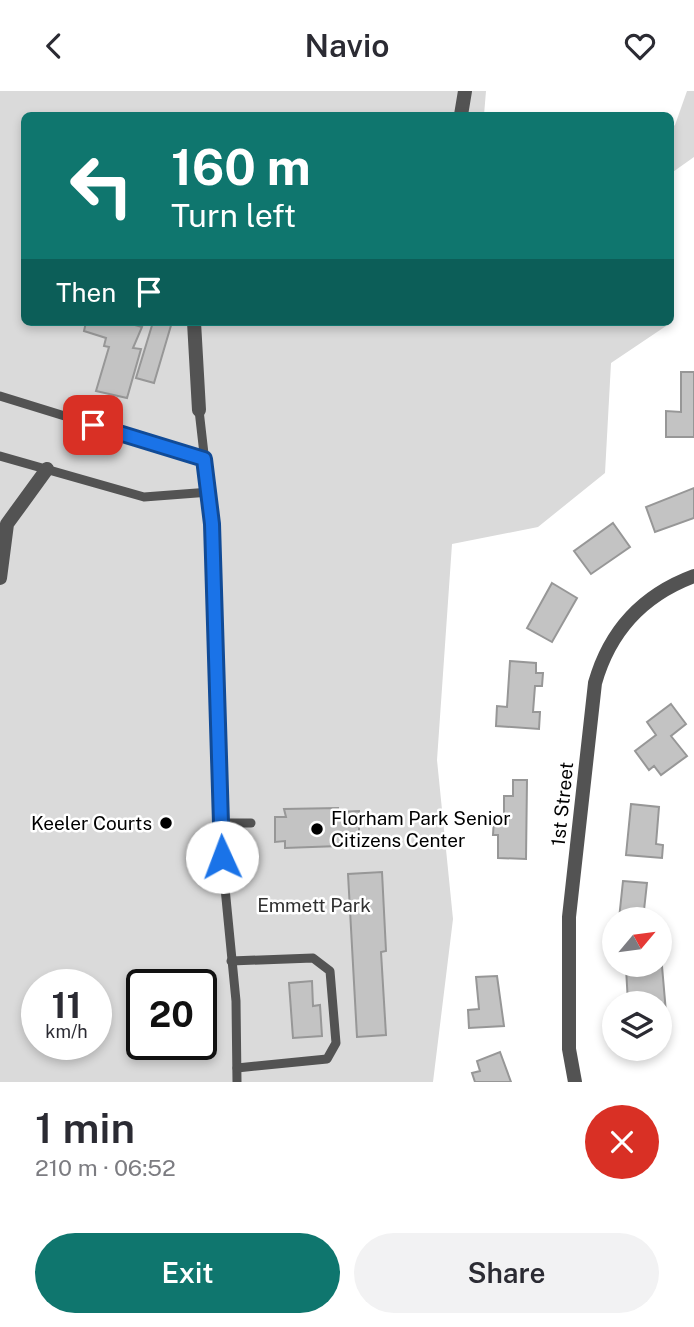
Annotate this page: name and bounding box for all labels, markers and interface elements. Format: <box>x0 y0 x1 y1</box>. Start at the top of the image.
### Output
icon: back <box>35 27 73 65</box>
text: Navio <box>305 27 389 64</box>
icon: heart <box>621 27 659 65</box>
text: 160 m <box>171 138 311 196</box>
icon: left <box>56 140 147 231</box>
text: Turn left <box>171 197 296 234</box>
icon: arrive <box>130 273 168 311</box>
text: Then <box>56 277 116 308</box>
pin <box>63 395 123 455</box>
icon: arrive <box>74 406 112 444</box>
street label: 1st Street <box>547 761 577 847</box>
place label: Florham Park Senior Citizens Center <box>331 807 511 851</box>
place label: Keeler Courts <box>31 812 152 834</box>
marker: Keeler Courts <box>158 815 174 831</box>
position arrow <box>185 820 259 894</box>
marker: Florham Park Senior Citizens Center <box>309 821 325 837</box>
park label: Emmett Park <box>257 894 371 916</box>
north arrow <box>602 907 672 977</box>
map controls <box>602 907 672 1061</box>
speed limit sign: 20 <box>126 969 217 1060</box>
text: 11 <box>52 985 81 1026</box>
button: layers <box>602 991 672 1061</box>
text: km/h <box>45 1021 88 1042</box>
text: 1 min <box>35 1103 135 1152</box>
button: close <box>585 1105 659 1179</box>
text: 210 m · 06:52 <box>35 1154 176 1181</box>
button: Exit <box>35 1233 340 1313</box>
button: Share <box>354 1233 659 1313</box>

